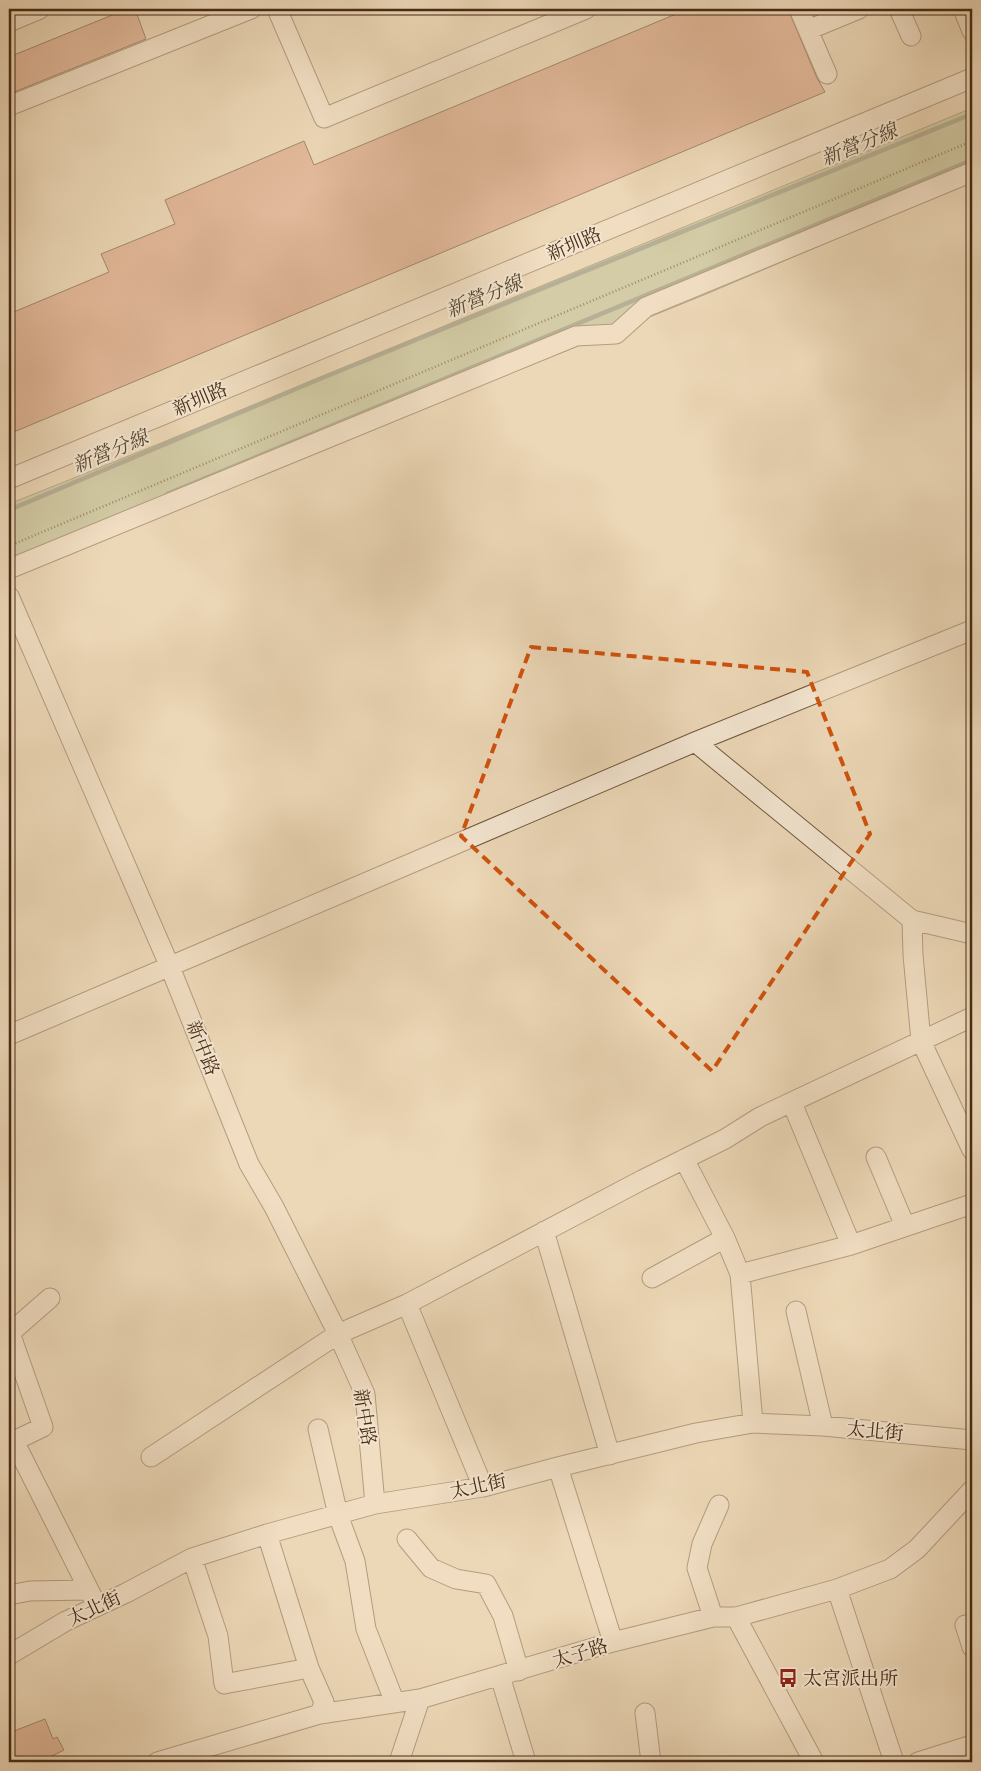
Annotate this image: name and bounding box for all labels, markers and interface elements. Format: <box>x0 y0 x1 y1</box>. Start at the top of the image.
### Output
water label: 新營分線 <box>817 117 902 170</box>
street label: 新圳路 <box>543 222 605 266</box>
water label: 新營分線 <box>442 269 527 322</box>
street label: 新圳路 <box>169 377 231 421</box>
water label: 新營分線 <box>68 424 153 478</box>
street label: 新中路 <box>182 1017 224 1079</box>
street label: 新中路 <box>349 1387 381 1447</box>
street label: 太北街 <box>846 1417 904 1445</box>
street label: 太北街 <box>448 1469 508 1503</box>
street label: 太北街 <box>63 1586 125 1630</box>
street label: 太子路 <box>549 1634 611 1672</box>
bus stop icon: 太宮派出所 <box>777 1667 799 1689</box>
place label: 太宮派出所 <box>803 1667 898 1690</box>

